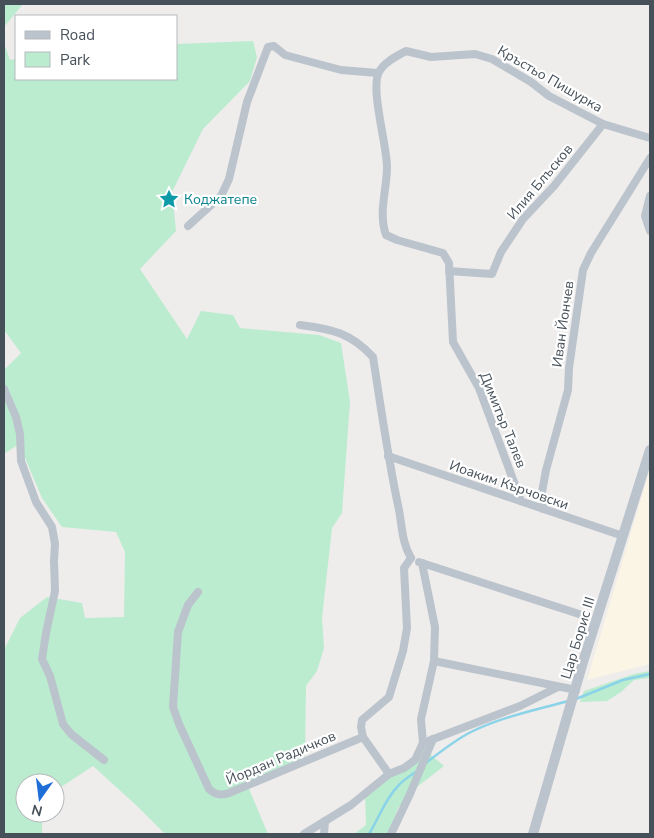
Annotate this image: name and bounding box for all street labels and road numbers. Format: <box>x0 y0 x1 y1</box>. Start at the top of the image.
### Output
street label: Кръстьо Пишурка <box>494 41 606 117</box>
street label: Илия Блъсков <box>503 140 577 224</box>
street label: Иван Йончев <box>548 279 578 368</box>
street label: Димитър Талев <box>475 369 531 471</box>
street label: Иоаким Кърчовски <box>447 456 571 514</box>
street label: Цар Борис III <box>556 595 600 681</box>
street label: Йордан Радичков <box>223 726 339 790</box>

